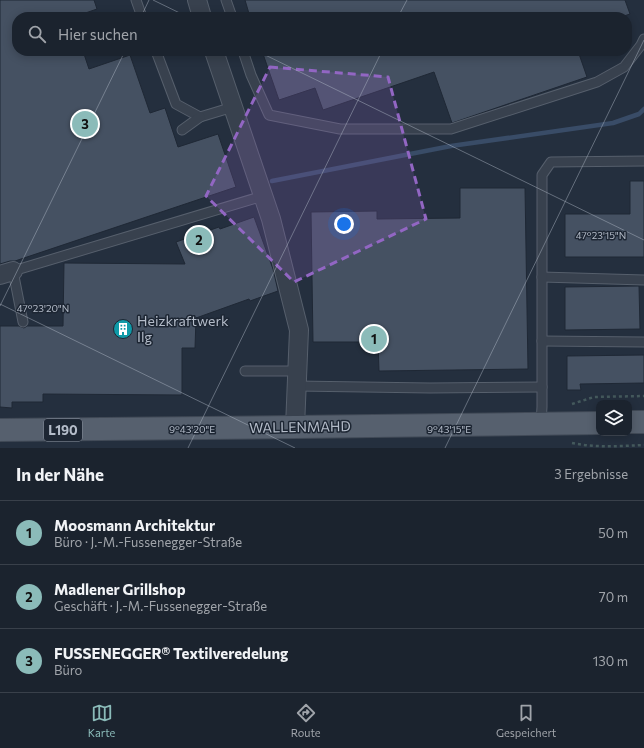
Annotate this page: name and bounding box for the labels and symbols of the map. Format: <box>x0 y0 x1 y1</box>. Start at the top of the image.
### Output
pin: 3 <box>72 109 98 139</box>
your location <box>334 214 354 234</box>
pin: 2 <box>186 225 212 255</box>
text: 47°23'15"N <box>576 229 626 241</box>
text: 47°23'20"N <box>17 302 69 314</box>
place label: Heizkraftwerk Ilg <box>137 312 229 345</box>
building icon: Heizkraftwerk Ilg <box>112 318 134 340</box>
pin: 1 <box>361 324 387 354</box>
street label: WALLENMAHD <box>249 417 351 436</box>
road number: L190 <box>44 419 82 441</box>
text: 9°43'20"E <box>169 423 215 435</box>
text: 9°43'15"E <box>427 423 471 435</box>

